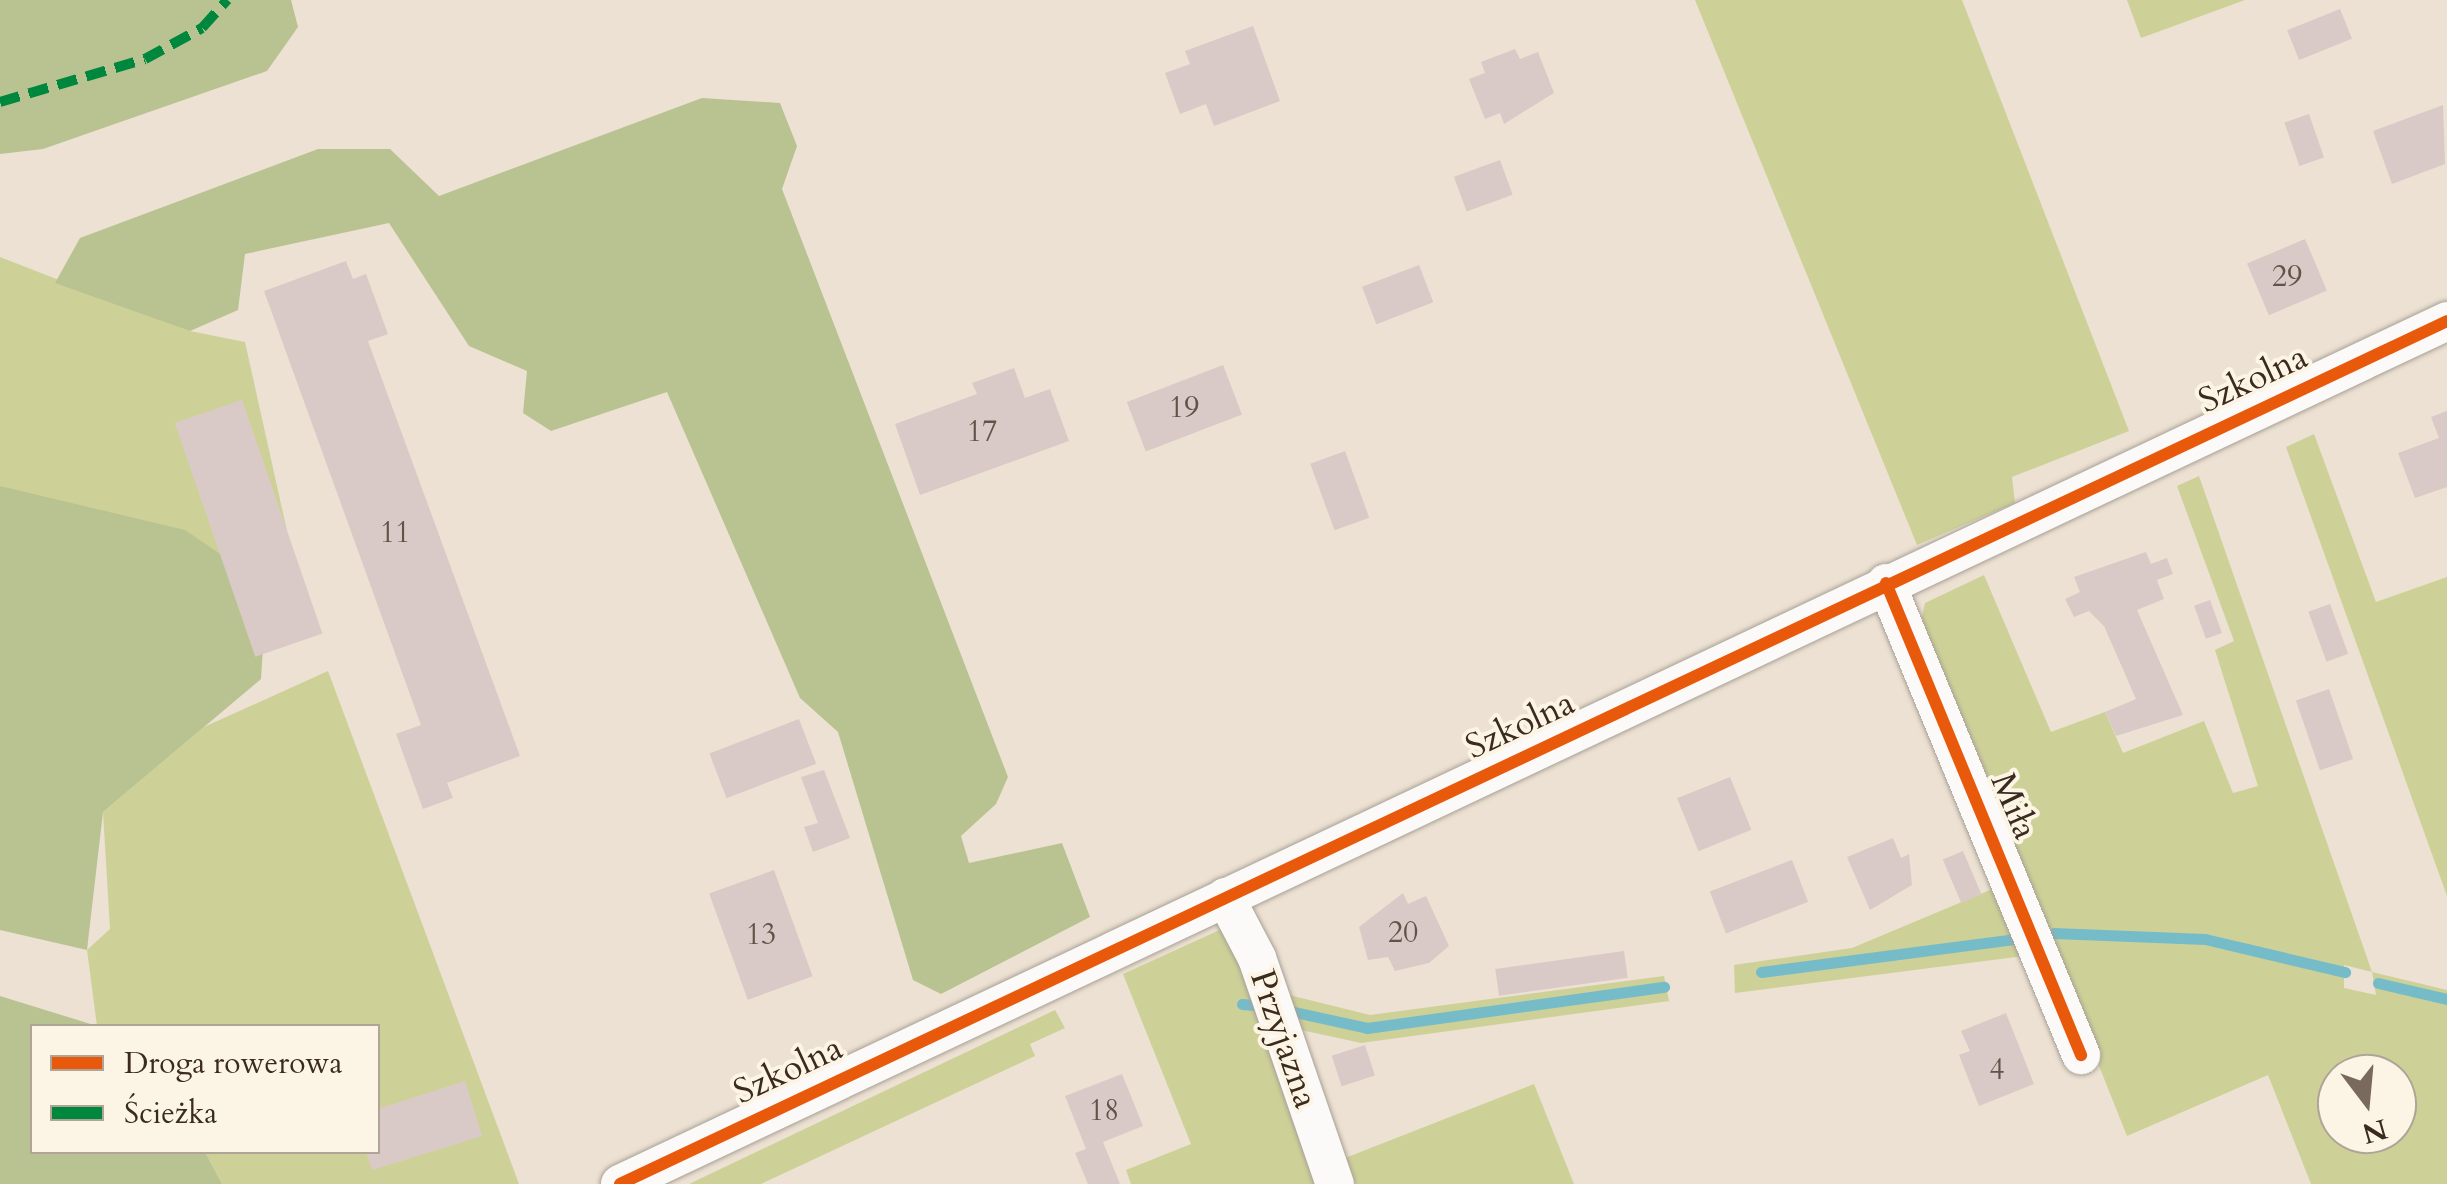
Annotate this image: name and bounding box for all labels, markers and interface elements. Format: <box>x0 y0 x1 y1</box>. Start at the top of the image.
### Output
house number: 29 <box>2272 259 2302 295</box>
street label: Szkolna <box>2192 336 2314 422</box>
house number: 19 <box>1169 390 1199 426</box>
house number: 17 <box>967 414 997 450</box>
house number: 11 <box>380 515 410 551</box>
street label: Szkolna <box>1459 682 1581 768</box>
street label: Miła <box>1981 767 2047 845</box>
house number: 20 <box>1388 915 1418 951</box>
house number: 13 <box>746 917 776 953</box>
street label: Przyjazna <box>1241 964 1327 1114</box>
legend <box>30 1024 380 1154</box>
street label: Szkolna <box>727 1027 849 1113</box>
text: Droga rowerowa <box>124 1043 342 1084</box>
house number: 4 <box>1989 1052 2005 1088</box>
north arrow <box>2317 1054 2417 1154</box>
text: Ścieżka <box>124 1093 217 1134</box>
house number: 18 <box>1089 1093 1119 1129</box>
text: N <box>2358 1109 2392 1153</box>

